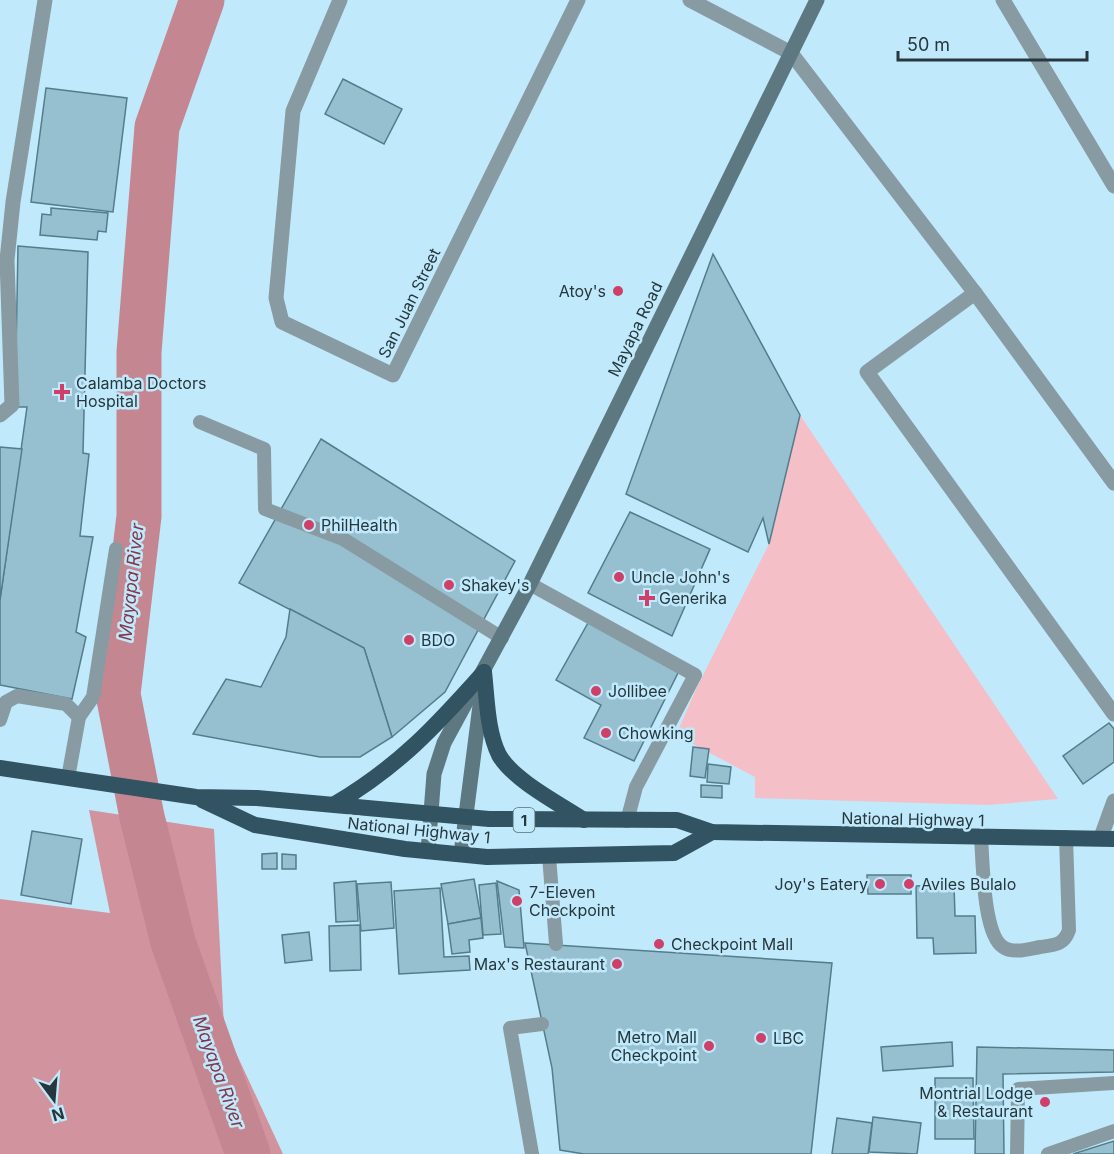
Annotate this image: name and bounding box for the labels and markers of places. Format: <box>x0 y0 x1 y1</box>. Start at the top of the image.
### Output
place label: Atoy's <box>559 281 606 301</box>
marker: Atoy's <box>611 284 625 298</box>
place label: Calamba Doctors Hospital <box>76 373 206 411</box>
marker: Calamba Doctors Hospital <box>53 383 71 401</box>
place label: PhilHealth <box>321 515 398 535</box>
marker: PhilHealth <box>302 518 316 532</box>
place label: Uncle John's <box>631 567 730 587</box>
marker: Uncle John's <box>612 570 626 584</box>
place label: Shakey's <box>461 575 529 595</box>
marker: Shakey's <box>442 578 456 592</box>
place label: Generika <box>659 588 727 608</box>
marker: Generika <box>640 591 654 605</box>
place label: BDO <box>421 630 455 650</box>
marker: BDO <box>402 633 416 647</box>
place label: Jollibee <box>608 681 667 701</box>
marker: Jollibee <box>589 684 603 698</box>
place label: Chowking <box>618 723 693 743</box>
marker: Chowking <box>599 726 613 740</box>
place label: Joy's Eatery <box>775 874 868 894</box>
place label: Aviles Bulalo <box>921 874 1016 894</box>
marker: Joy's Eatery <box>873 877 887 891</box>
marker: Aviles Bulalo <box>902 877 916 891</box>
place label: 7-Eleven Checkpoint <box>529 882 615 920</box>
marker: 7-Eleven Checkpoint <box>510 894 524 908</box>
place label: Checkpoint Mall <box>671 934 793 954</box>
marker: Checkpoint Mall <box>652 937 666 951</box>
place label: Max's Restaurant <box>474 954 605 974</box>
marker: Max's Restaurant <box>610 957 624 971</box>
place label: Metro Mall Checkpoint <box>611 1027 697 1065</box>
place label: LBC <box>773 1028 804 1048</box>
marker: LBC <box>754 1031 768 1045</box>
marker: Metro Mall Checkpoint <box>702 1039 716 1053</box>
place label: Montrial Lodge & Restaurant <box>919 1083 1033 1121</box>
marker: Montrial Lodge & Restaurant <box>1038 1095 1052 1109</box>

